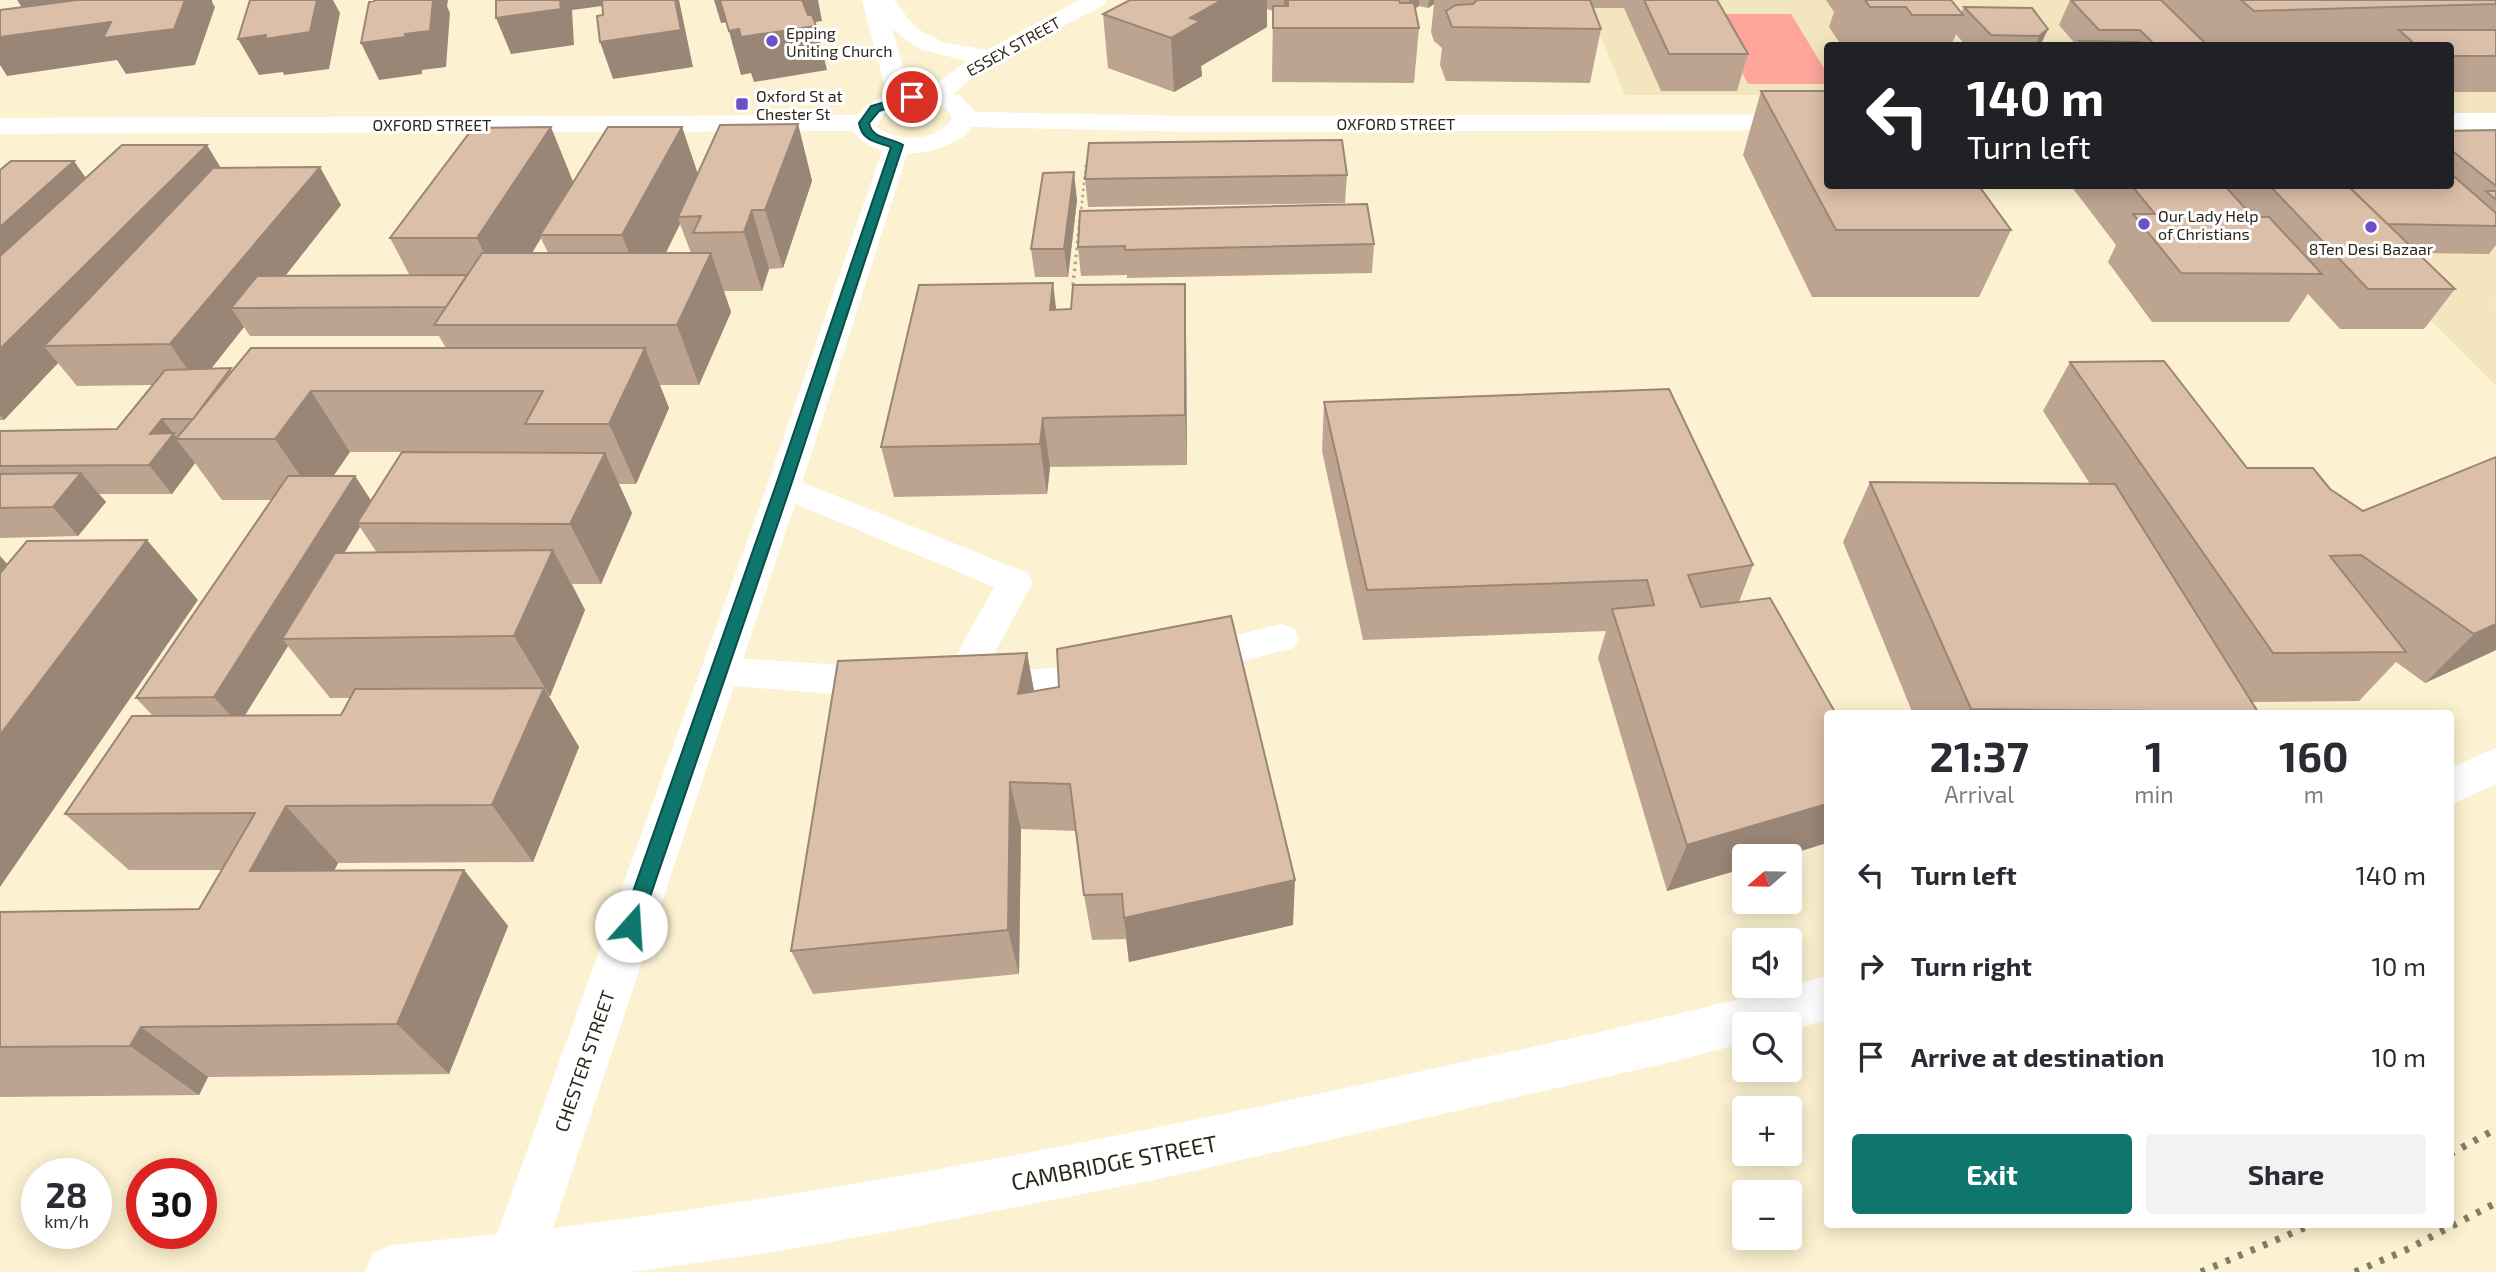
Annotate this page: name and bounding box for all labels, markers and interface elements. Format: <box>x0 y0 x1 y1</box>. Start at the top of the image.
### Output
street label: ESSEX STREET <box>963 12 1063 80</box>
place label: Epping Uniting Church <box>786 23 893 60</box>
marker: Epping Uniting Church <box>764 33 780 49</box>
pin <box>882 67 942 127</box>
text: 140 m <box>1967 67 2104 126</box>
icon: left <box>1852 70 1943 161</box>
icon: arrive <box>893 78 931 116</box>
place label: Oxford St at Chester St <box>756 86 843 123</box>
marker: Oxford St at Chester St <box>734 96 750 112</box>
street label: OXFORD STREET <box>1337 114 1455 133</box>
street label: OXFORD STREET <box>373 115 491 134</box>
text: Turn left <box>1967 127 2091 165</box>
place label: Our Lady Help of Christians <box>2158 206 2259 243</box>
marker: Our Lady Help of Christians <box>2136 216 2152 232</box>
marker: 8Ten Desi Bazaar <box>2363 219 2379 235</box>
place label: 8Ten Desi Bazaar <box>2309 239 2434 258</box>
text: 21:37 <box>1930 730 2029 780</box>
text: 1 <box>2145 730 2163 780</box>
text: 160 <box>2279 730 2349 780</box>
text: Arrival <box>1944 780 2014 808</box>
text: min <box>2134 780 2174 808</box>
text: m <box>2304 780 2324 808</box>
north arrow <box>1732 844 1802 914</box>
map controls <box>1732 844 1802 1250</box>
icon: left <box>1852 856 1890 894</box>
text: Turn left <box>1911 859 2017 890</box>
text: 140 m <box>2355 859 2426 890</box>
position arrow <box>594 889 668 963</box>
button: sound <box>1732 928 1802 998</box>
icon: right <box>1852 947 1890 985</box>
text: Turn right <box>1911 950 2032 981</box>
text: 10 m <box>2371 950 2426 981</box>
street label: CHESTER STREET <box>549 987 619 1135</box>
button: search <box>1732 1012 1802 1082</box>
icon: arrive <box>1852 1038 1890 1076</box>
text: Arrive at destination <box>1911 1041 2164 1072</box>
text: 10 m <box>2371 1041 2426 1072</box>
button: + <box>1732 1096 1802 1166</box>
street label: CAMBRIDGE STREET <box>1009 1128 1219 1196</box>
button: Exit <box>1852 1134 2132 1214</box>
button: Share <box>2146 1134 2426 1214</box>
speed limit sign: 30 <box>126 1158 217 1249</box>
text: 28 <box>45 1173 88 1215</box>
button: − <box>1732 1180 1802 1250</box>
text: km/h <box>44 1210 89 1232</box>

